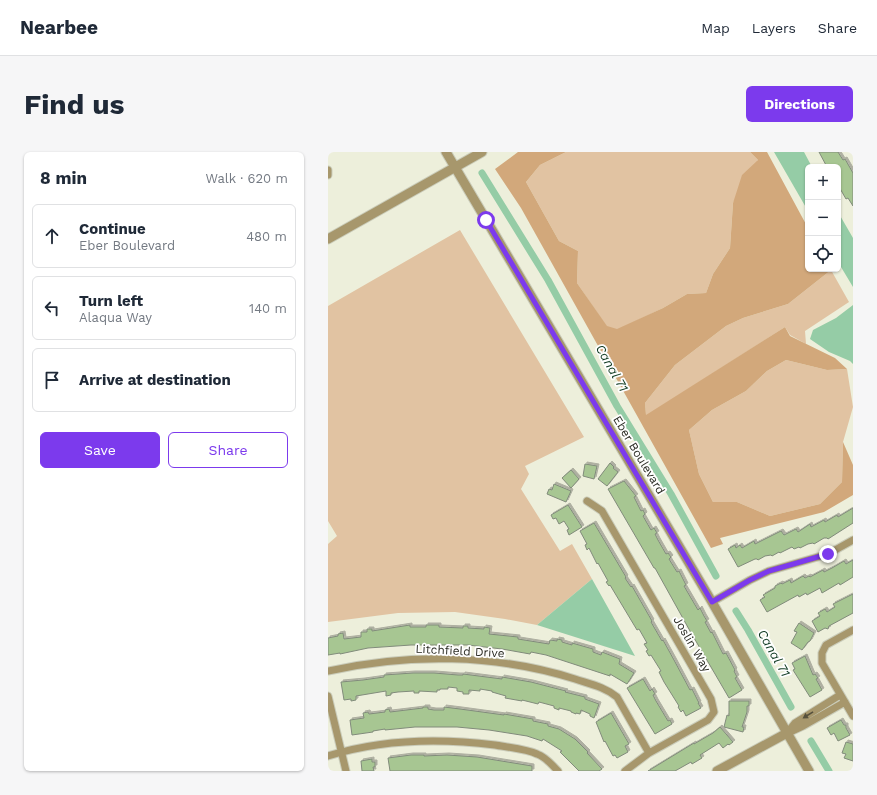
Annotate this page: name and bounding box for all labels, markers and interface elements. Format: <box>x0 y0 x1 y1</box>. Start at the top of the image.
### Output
text: Nearbee <box>20 16 98 39</box>
text: Map <box>701 20 730 36</box>
text: Layers <box>752 20 796 36</box>
text: Share <box>818 20 857 36</box>
button: Directions <box>746 86 853 122</box>
text: Find us <box>24 88 124 121</box>
map controls <box>805 164 841 272</box>
button: + <box>805 164 841 200</box>
text: 8 min <box>40 168 87 188</box>
text: Walk · 620 m <box>205 171 288 186</box>
button: − <box>805 200 841 236</box>
route start <box>477 211 495 229</box>
text: Continue <box>79 220 146 238</box>
icon: ahead <box>41 225 63 247</box>
text: 480 m <box>246 229 287 244</box>
button: locate <box>805 236 841 272</box>
text: Eber Boulevard <box>79 238 175 253</box>
text: Turn left <box>79 292 143 310</box>
icon: left <box>41 297 63 319</box>
text: 140 m <box>249 301 287 316</box>
text: Alaqua Way <box>79 310 152 325</box>
water label: Canal 71 <box>593 342 631 394</box>
icon: arrive <box>41 369 63 391</box>
text: Arrive at destination <box>79 371 231 389</box>
street label: Eber Boulevard <box>610 413 668 497</box>
button: Save <box>40 432 160 468</box>
button: Share <box>168 432 288 468</box>
route end <box>819 545 837 563</box>
street label: Joslin Way <box>670 614 714 675</box>
water label: Canal 71 <box>755 627 793 679</box>
street label: Litchfield Drive <box>415 642 505 660</box>
one-way arrow <box>802 711 814 718</box>

